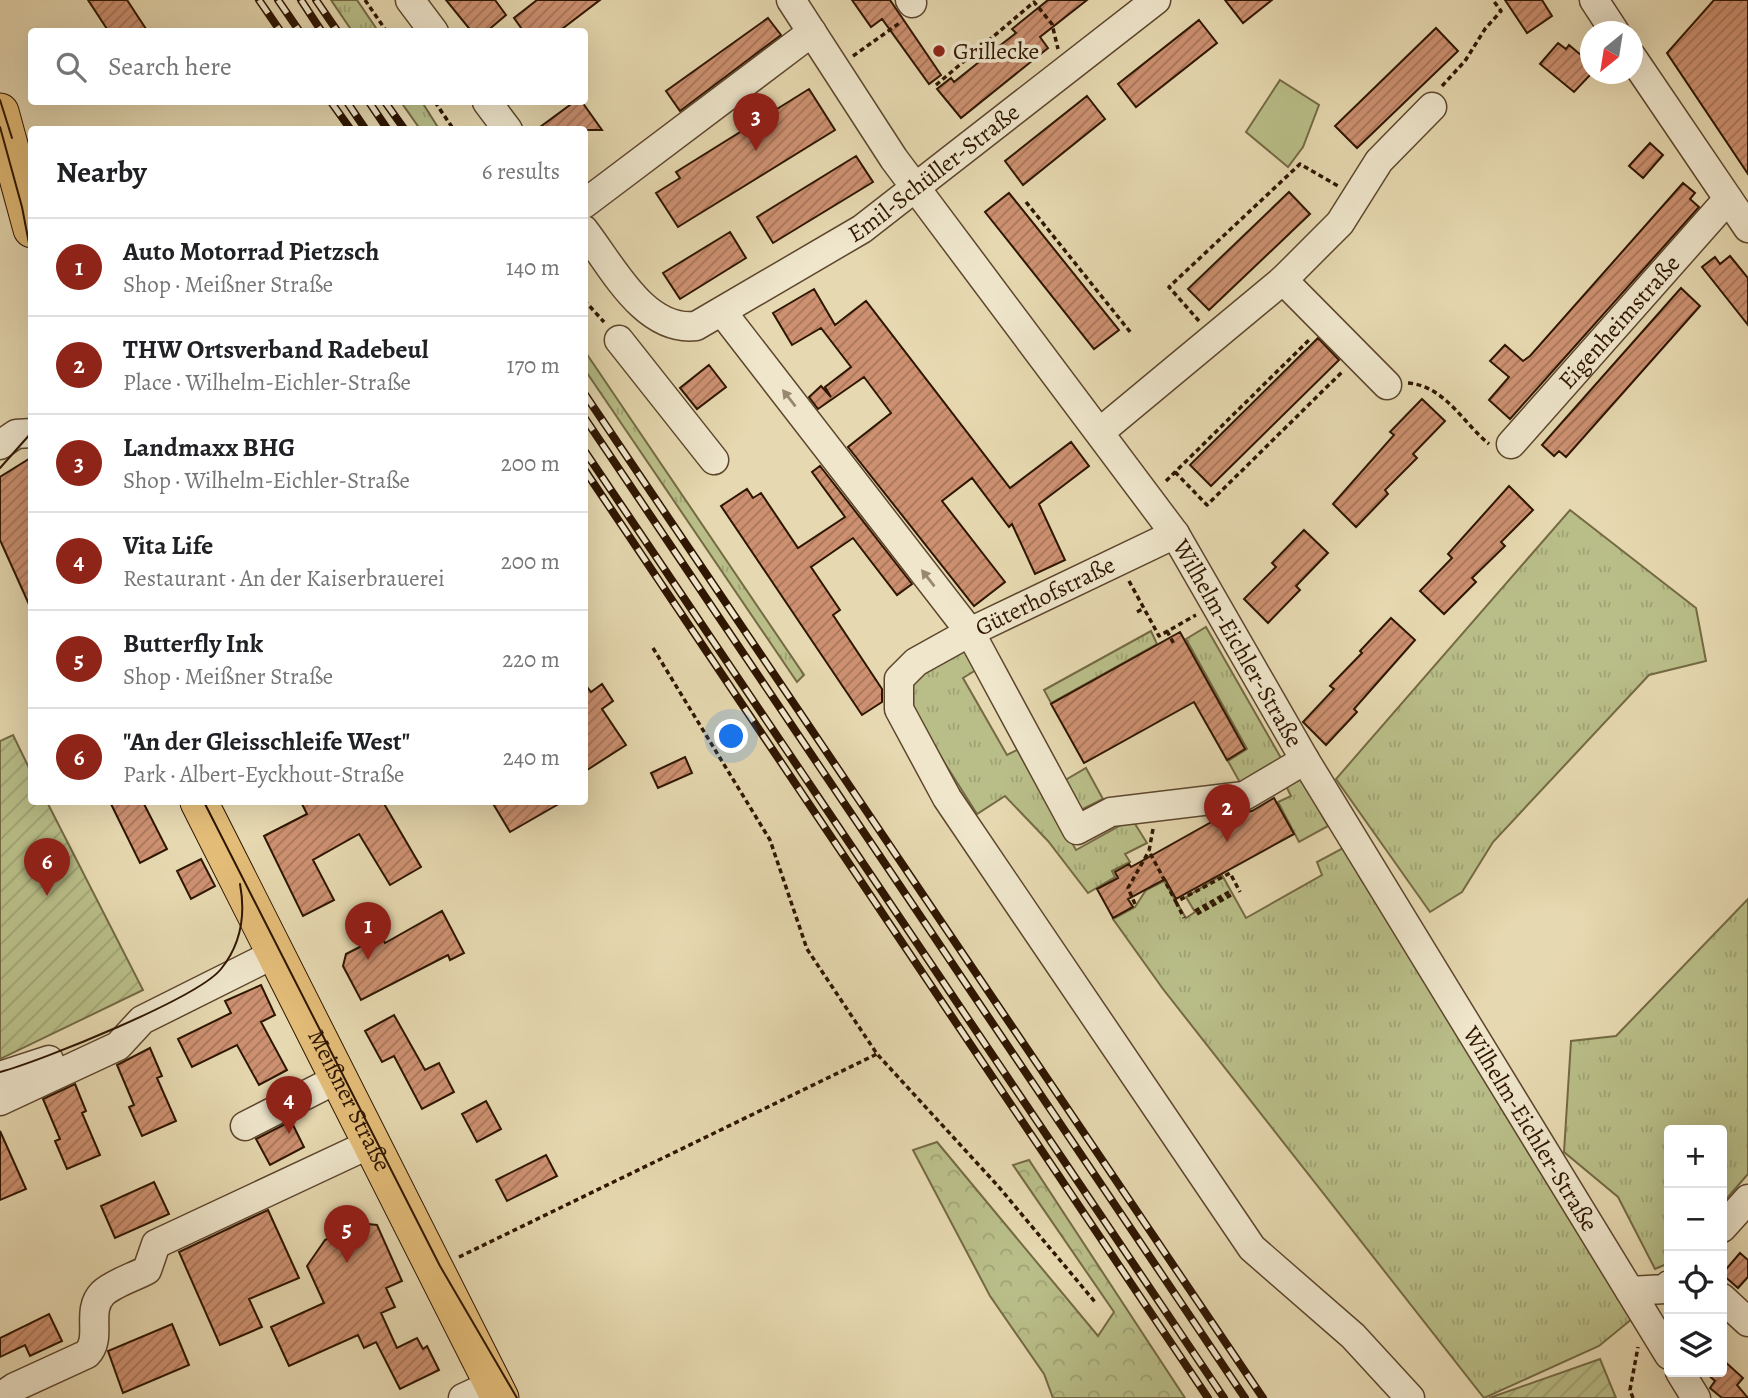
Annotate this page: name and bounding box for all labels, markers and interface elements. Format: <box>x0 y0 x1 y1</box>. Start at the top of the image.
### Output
north arrow <box>1580 21 1643 84</box>
search box <box>28 28 588 105</box>
place label: Grillecke <box>953 35 1039 67</box>
marker: Grillecke <box>931 43 947 59</box>
icon: search <box>52 48 90 86</box>
text: Search here <box>108 49 232 84</box>
pin: 3 <box>733 93 779 151</box>
street label: Emil-Schüller-Straße <box>842 96 1026 250</box>
text: Nearby <box>56 152 147 192</box>
text: 6 results <box>482 156 560 187</box>
text: Auto Motorrad Pietzsch <box>123 234 380 269</box>
street label: Eigenheimstraße <box>1551 248 1687 396</box>
text: 1 <box>75 252 83 283</box>
text: 140 m <box>506 252 560 283</box>
text: Shop · Meißner Straße <box>123 269 333 300</box>
text: THW Ortsverband Radebeul <box>123 332 428 367</box>
text: 2 <box>73 350 85 381</box>
text: 170 m <box>507 350 560 381</box>
text: Place · Wilhelm-Eichler-Straße <box>123 367 411 398</box>
one-way arrow <box>782 389 796 407</box>
text: Landmaxx BHG <box>123 430 295 465</box>
text: 3 <box>74 448 84 479</box>
text: 200 m <box>501 448 560 479</box>
text: Shop · Wilhelm-Eichler-Straße <box>123 465 410 496</box>
text: Vita Life <box>123 528 213 563</box>
street label: Wilhelm-Eichler-Straße <box>1165 532 1310 753</box>
text: 4 <box>74 546 84 577</box>
text: 200 m <box>501 546 560 577</box>
street label: Güterhofstraße <box>970 548 1120 644</box>
text: Restaurant · An der Kaiserbrauerei <box>123 563 445 594</box>
one-way arrow <box>922 569 936 587</box>
text: Butterfly Ink <box>123 626 263 661</box>
text: 5 <box>74 644 84 675</box>
text: 220 m <box>502 644 560 675</box>
text: Shop · Meißner Straße <box>123 661 333 692</box>
your location <box>714 719 748 753</box>
text: "An der Gleisschleife West" <box>123 724 410 759</box>
text: 6 <box>74 742 84 773</box>
text: 240 m <box>503 742 560 773</box>
text: Park · Albert-Eyckhout-Straße <box>123 759 404 790</box>
pin: 2 <box>1204 784 1250 842</box>
pin: 6 <box>24 838 70 896</box>
pin: 1 <box>345 902 391 960</box>
street label: Wilhelm-Eichler-Straße <box>1455 1019 1606 1237</box>
street label: Meißner Straße <box>300 1024 399 1177</box>
pin: 4 <box>266 1076 312 1134</box>
map controls <box>1664 1125 1727 1377</box>
button: + <box>1664 1125 1727 1188</box>
button: − <box>1664 1188 1727 1251</box>
pin: 5 <box>324 1205 370 1263</box>
button: locate <box>1664 1251 1727 1314</box>
button: layers <box>1664 1314 1727 1377</box>

